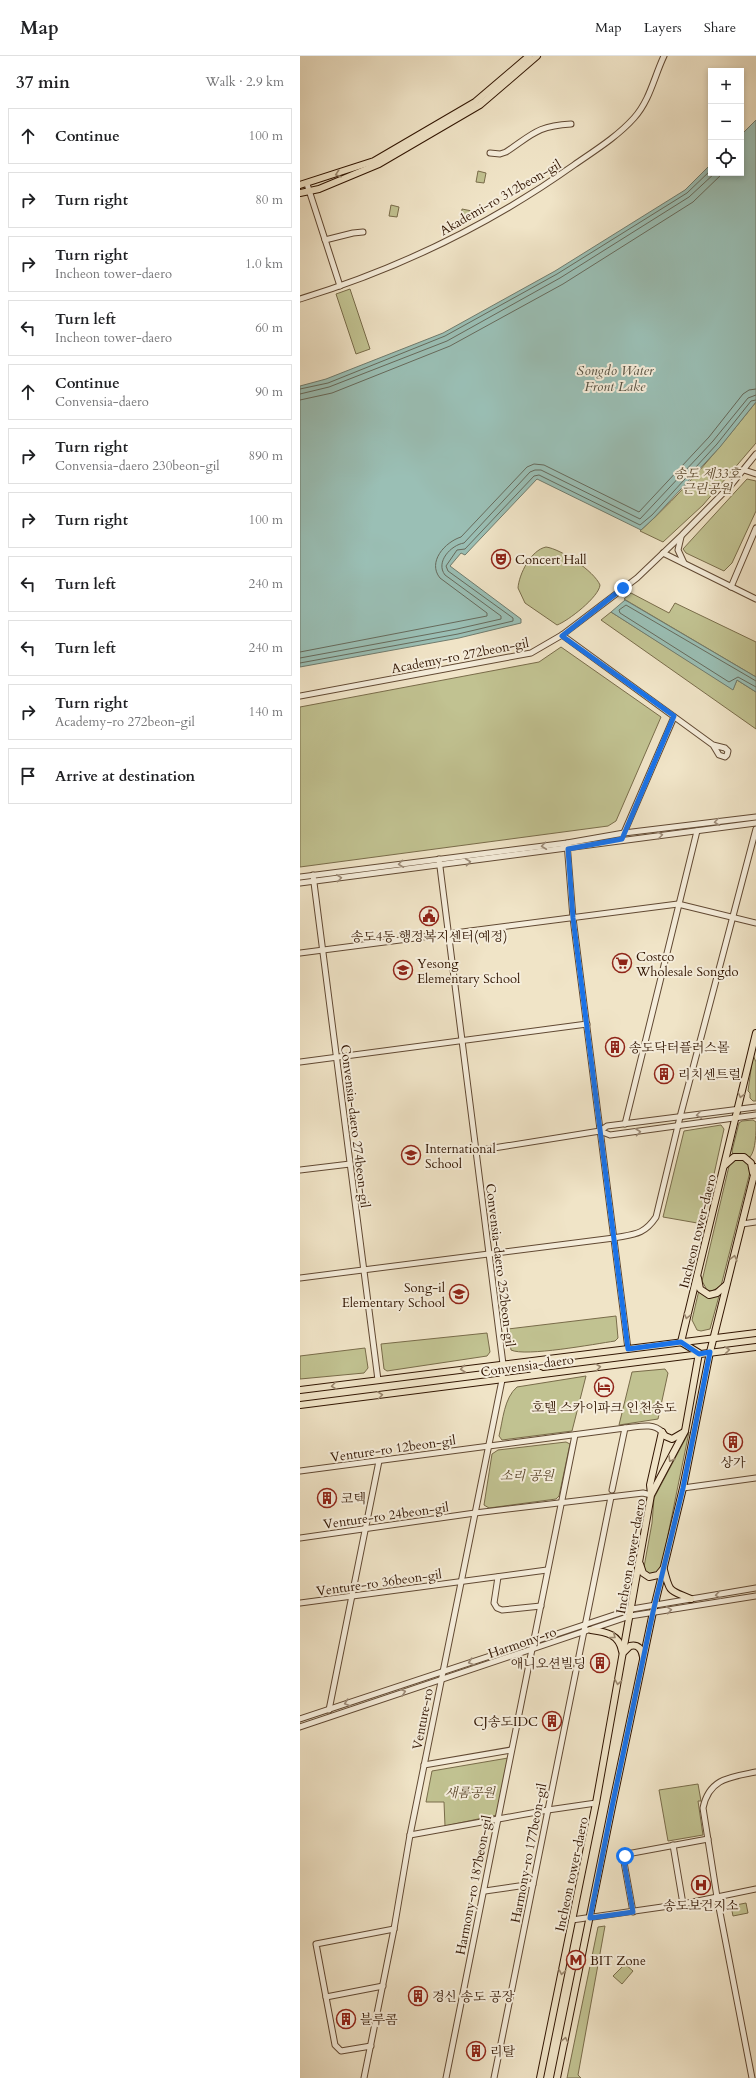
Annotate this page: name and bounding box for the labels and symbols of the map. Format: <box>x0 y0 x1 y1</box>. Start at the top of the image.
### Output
street label: Akademi-ro 312beon-gil <box>436 155 565 240</box>
one-way arrow <box>334 169 341 178</box>
water label: Songdo Water Front Lake <box>576 361 654 396</box>
park label: 송도 제33호 근린공원 <box>673 465 742 498</box>
theatre icon: Concert Hall <box>490 548 512 570</box>
place label: Concert Hall <box>515 551 587 569</box>
route end <box>614 579 632 597</box>
street label: Academy-ro 272beon-gil <box>390 634 531 678</box>
one-way arrow <box>714 817 720 826</box>
one-way arrow <box>657 831 663 840</box>
one-way arrow <box>541 841 547 850</box>
one-way arrow <box>465 858 471 867</box>
one-way arrow <box>398 859 404 868</box>
one-way arrow <box>336 874 342 883</box>
public building icon: 송도4동 행정복지센터(예정) <box>418 905 440 927</box>
place label: 송도4동 행정복지센터(예정) <box>351 928 507 946</box>
place label: Costco Wholesale Songdo <box>635 948 739 981</box>
supermarket icon: Costco Wholesale Songdo <box>611 952 633 974</box>
place label: Yesong Elementary School <box>417 955 521 988</box>
school or university icon: Yesong Elementary School <box>392 959 414 981</box>
building icon: 송도닥터플러스몰 <box>604 1036 626 1058</box>
place label: 송도닥터플러스몰 <box>629 1039 730 1057</box>
street label: Convensia-daero 274beon-gil <box>336 1043 374 1210</box>
building icon: 리치센트럴 <box>653 1063 675 1085</box>
place label: 리치센트럴 <box>678 1066 741 1084</box>
one-way arrow <box>737 1091 746 1098</box>
one-way arrow <box>696 1110 702 1119</box>
one-way arrow <box>635 1127 641 1136</box>
place label: International School <box>425 1140 496 1173</box>
school or university icon: International School <box>400 1144 422 1166</box>
street label: Incheon tower-daero <box>675 1172 721 1290</box>
street label: Convensia-daero 252beon-gil <box>481 1182 519 1349</box>
one-way arrow <box>729 1255 737 1261</box>
place label: Song-il Elementary School <box>342 1279 446 1312</box>
school or university icon: Song-il Elementary School <box>448 1283 470 1305</box>
one-way arrow <box>683 1313 692 1320</box>
one-way arrow <box>724 1346 731 1355</box>
street label: Convensia-daero <box>479 1351 575 1381</box>
one-way arrow <box>595 1363 601 1372</box>
one-way arrow <box>460 1364 466 1373</box>
hotel icon: 호텔 스카이파크 인천송도 <box>593 1376 615 1398</box>
one-way arrow <box>331 1381 337 1390</box>
one-way arrow <box>377 1391 383 1400</box>
place label: 호텔 스카이파크 인천송도 <box>531 1399 677 1417</box>
street label: Venture-ro 12beon-gil <box>329 1431 458 1467</box>
building icon: 상가 <box>722 1431 744 1453</box>
place label: 상가 <box>720 1454 746 1472</box>
one-way arrow <box>668 1455 675 1462</box>
park label: 소리 공원 <box>500 1467 555 1485</box>
building icon: 코텍 <box>316 1487 338 1509</box>
place label: 코텍 <box>341 1490 366 1508</box>
street label: Incheon tower-daero <box>612 1497 650 1615</box>
street label: Venture-ro 24beon-gil <box>322 1498 451 1534</box>
street label: Venture-ro 36beon-gil <box>315 1565 444 1601</box>
one-way arrow <box>715 1590 721 1599</box>
one-way arrow <box>666 1606 672 1615</box>
street label: Harmony-ro <box>486 1623 559 1663</box>
one-way arrow <box>608 1631 615 1638</box>
building icon: 애니오션빌딩 <box>589 1652 611 1674</box>
place label: 애니오션빌딩 <box>511 1655 586 1673</box>
one-way arrow <box>467 1657 474 1666</box>
one-way arrow <box>615 1679 623 1685</box>
street label: Venture-ro <box>408 1687 438 1751</box>
one-way arrow <box>400 1689 407 1697</box>
one-way arrow <box>344 1698 351 1707</box>
building icon: CJ송도IDC <box>541 1710 563 1732</box>
place label: CJ송도IDC <box>474 1713 538 1731</box>
street label: Harmony-ro 177beon-gil <box>507 1781 551 1925</box>
park label: 새롬공원 <box>445 1784 497 1802</box>
street label: Harmony-ro 187beon-gil <box>452 1813 496 1957</box>
street label: Incheon tower-daero <box>551 1815 593 1933</box>
route start <box>616 1847 634 1865</box>
hospital icon: 송도보건지소 <box>690 1874 712 1896</box>
place label: 송도보건지소 <box>663 1897 739 1915</box>
metro station icon: BIT Zone <box>565 1949 587 1971</box>
place label: BIT Zone <box>590 1952 646 1970</box>
one-way arrow <box>558 1969 566 1975</box>
building icon: 경신 송도 공장 <box>407 1985 429 2007</box>
place label: 경신 송도 공장 <box>432 1988 515 2006</box>
building icon: 블루콤 <box>335 2008 357 2030</box>
place label: 블루콤 <box>360 2011 398 2029</box>
one-way arrow <box>560 2037 568 2043</box>
building icon: 리탈 <box>465 2040 487 2062</box>
place label: 리탈 <box>490 2043 516 2061</box>

